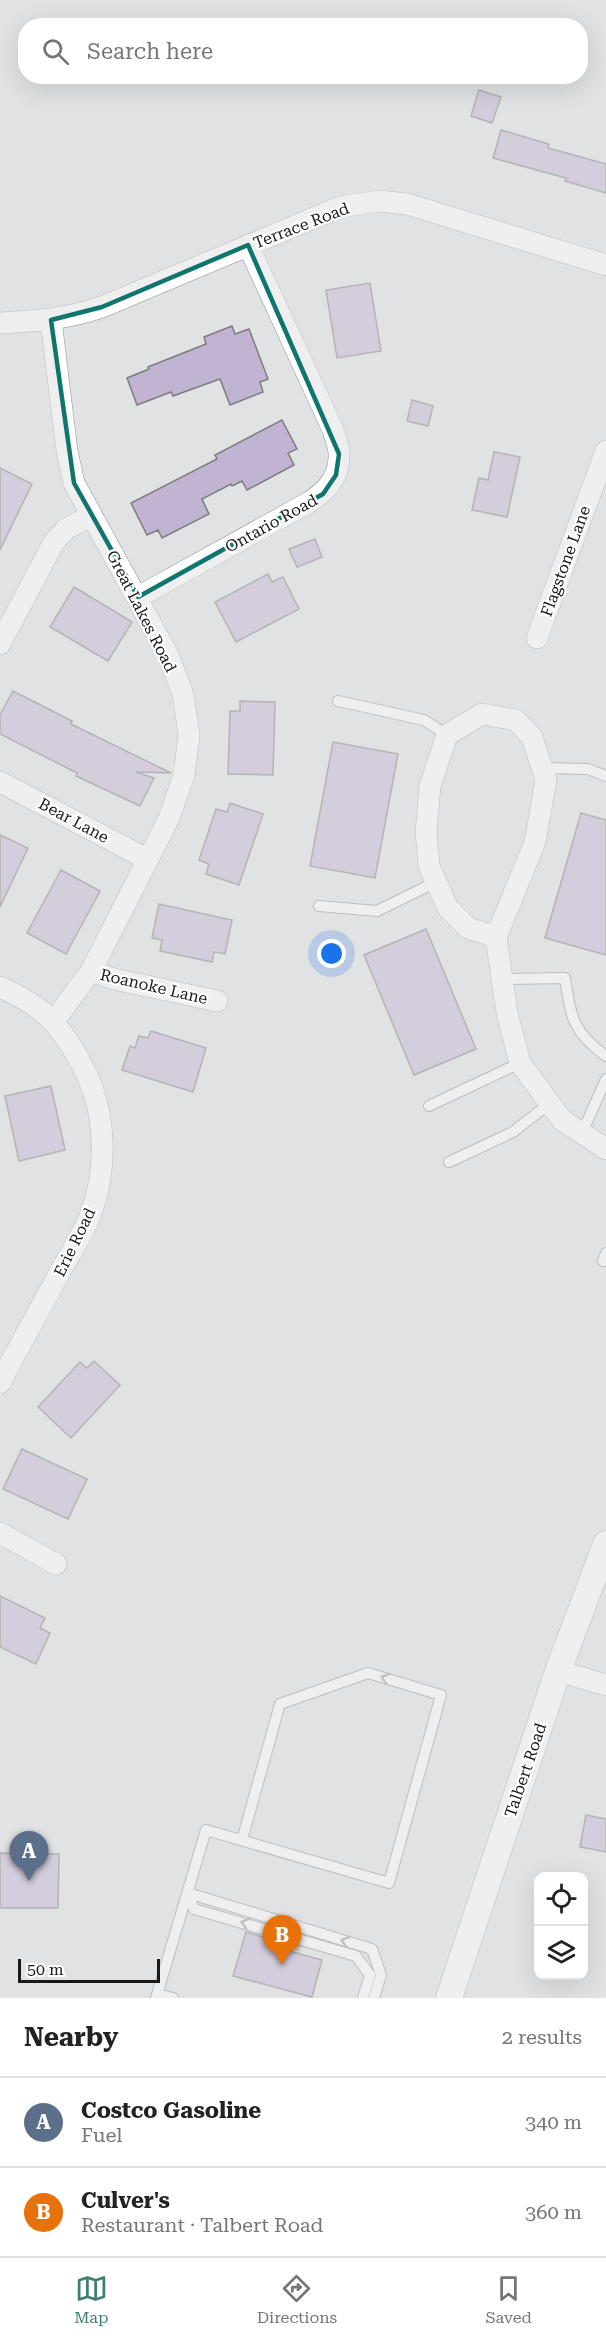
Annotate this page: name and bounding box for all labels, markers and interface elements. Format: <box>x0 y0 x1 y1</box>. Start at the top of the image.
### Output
search box <box>18 18 588 84</box>
icon: search <box>39 35 72 68</box>
text: Search here <box>87 39 213 64</box>
street label: Terrace Road <box>251 198 352 252</box>
street label: Ontario Road <box>222 490 321 557</box>
street label: Flagstone Lane <box>537 503 594 619</box>
street label: Great Lakes Road <box>103 547 181 675</box>
street label: Bear Lane <box>35 794 112 847</box>
your location <box>317 939 346 968</box>
street label: Roanoke Lane <box>98 965 210 1008</box>
street label: Erie Road <box>50 1205 99 1280</box>
one-way arrow <box>380 1673 391 1685</box>
street label: Talbert Road <box>500 1720 550 1820</box>
pin: A <box>9 1832 48 1881</box>
map controls <box>534 1872 588 1980</box>
button: locate <box>534 1872 588 1926</box>
pin: B <box>262 1916 302 1965</box>
one-way arrow <box>240 1918 251 1930</box>
button: layers <box>534 1926 588 1980</box>
one-way arrow <box>340 1936 351 1948</box>
scale bar <box>18 1956 160 1984</box>
text: 50 m <box>27 1960 64 1979</box>
text: Nearby <box>24 2022 118 2052</box>
text: 2 results <box>502 2025 582 2049</box>
text: Costco Gasoline <box>81 2098 261 2123</box>
text: A <box>36 2110 51 2134</box>
text: 340 m <box>525 2110 582 2134</box>
text: Fuel <box>81 2123 122 2147</box>
text: Culver's <box>81 2188 170 2213</box>
text: B <box>36 2200 51 2224</box>
text: 360 m <box>525 2200 582 2224</box>
text: Restaurant · Talbert Road <box>81 2213 323 2237</box>
tab: Map <box>74 2272 108 2327</box>
tab: Directions <box>257 2272 337 2327</box>
tab: Saved <box>485 2272 532 2327</box>

